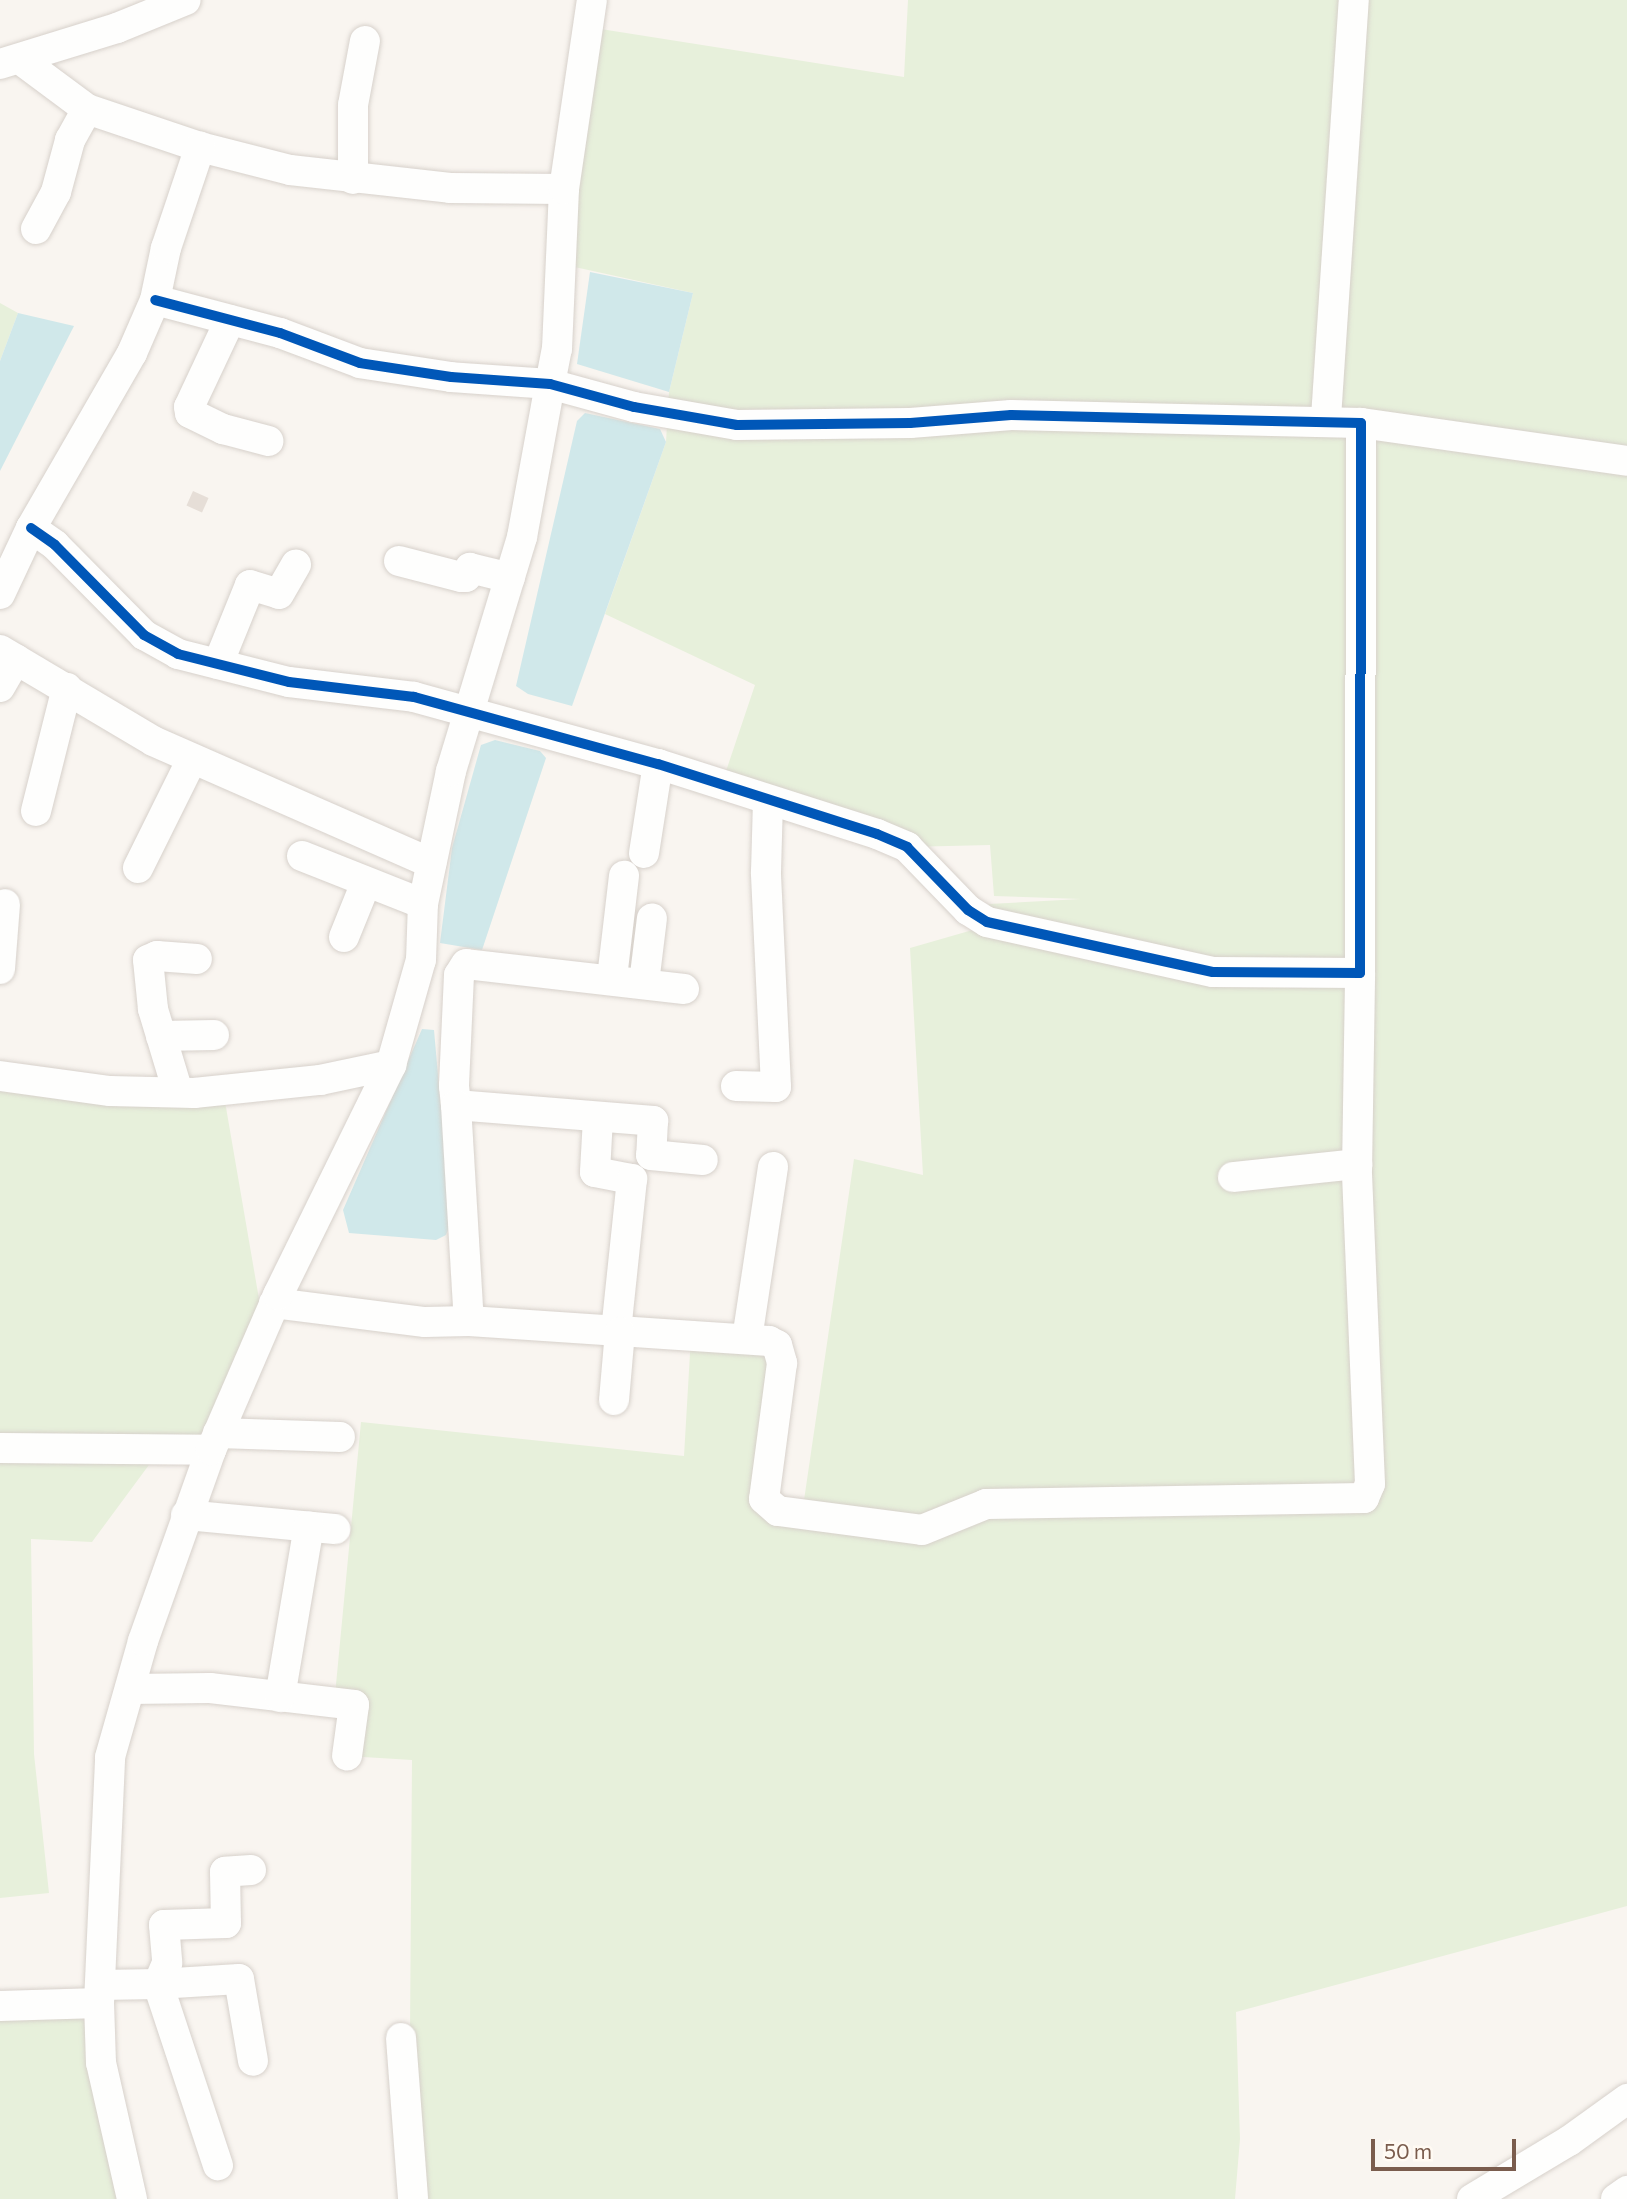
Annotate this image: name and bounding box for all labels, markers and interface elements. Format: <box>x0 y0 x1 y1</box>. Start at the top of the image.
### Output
scale bar <box>1375 2126 1520 2170</box>
text: 50 m <box>1384 2138 1432 2163</box>

